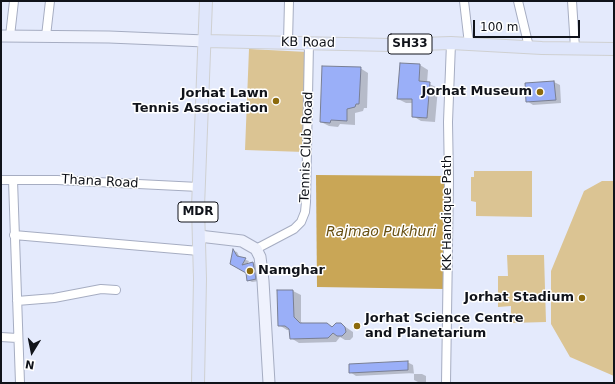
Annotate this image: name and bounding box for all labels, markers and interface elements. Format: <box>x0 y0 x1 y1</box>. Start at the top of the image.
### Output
scale bar <box>475 12 582 38</box>
text: 100 m <box>480 20 518 34</box>
road number: SH33 <box>388 34 432 54</box>
street label: KB Road <box>281 35 335 51</box>
place label: Jorhat Museum <box>422 84 532 100</box>
place label: Jorhat Lawn Tennis Association <box>133 86 268 117</box>
marker: Jorhat Museum <box>535 87 545 97</box>
street label: Tennis Club Road <box>297 91 317 203</box>
marker: Jorhat Lawn Tennis Association <box>271 96 281 106</box>
street label: KK Handique Path <box>440 155 456 271</box>
street label: Thana Road <box>61 172 139 192</box>
road number: MDR <box>178 202 218 222</box>
water label: Rajmao Pukhuri <box>326 224 436 240</box>
place label: Namghar <box>258 263 325 279</box>
marker: Namghar <box>245 266 255 276</box>
place label: Jorhat Stadium <box>464 290 574 306</box>
marker: Jorhat Stadium <box>577 293 587 303</box>
place label: Jorhat Science Centre and Planetarium <box>365 311 524 342</box>
marker: Jorhat Science Centre and Planetarium <box>352 321 362 331</box>
north arrow <box>12 332 52 372</box>
text: N <box>24 357 35 372</box>

